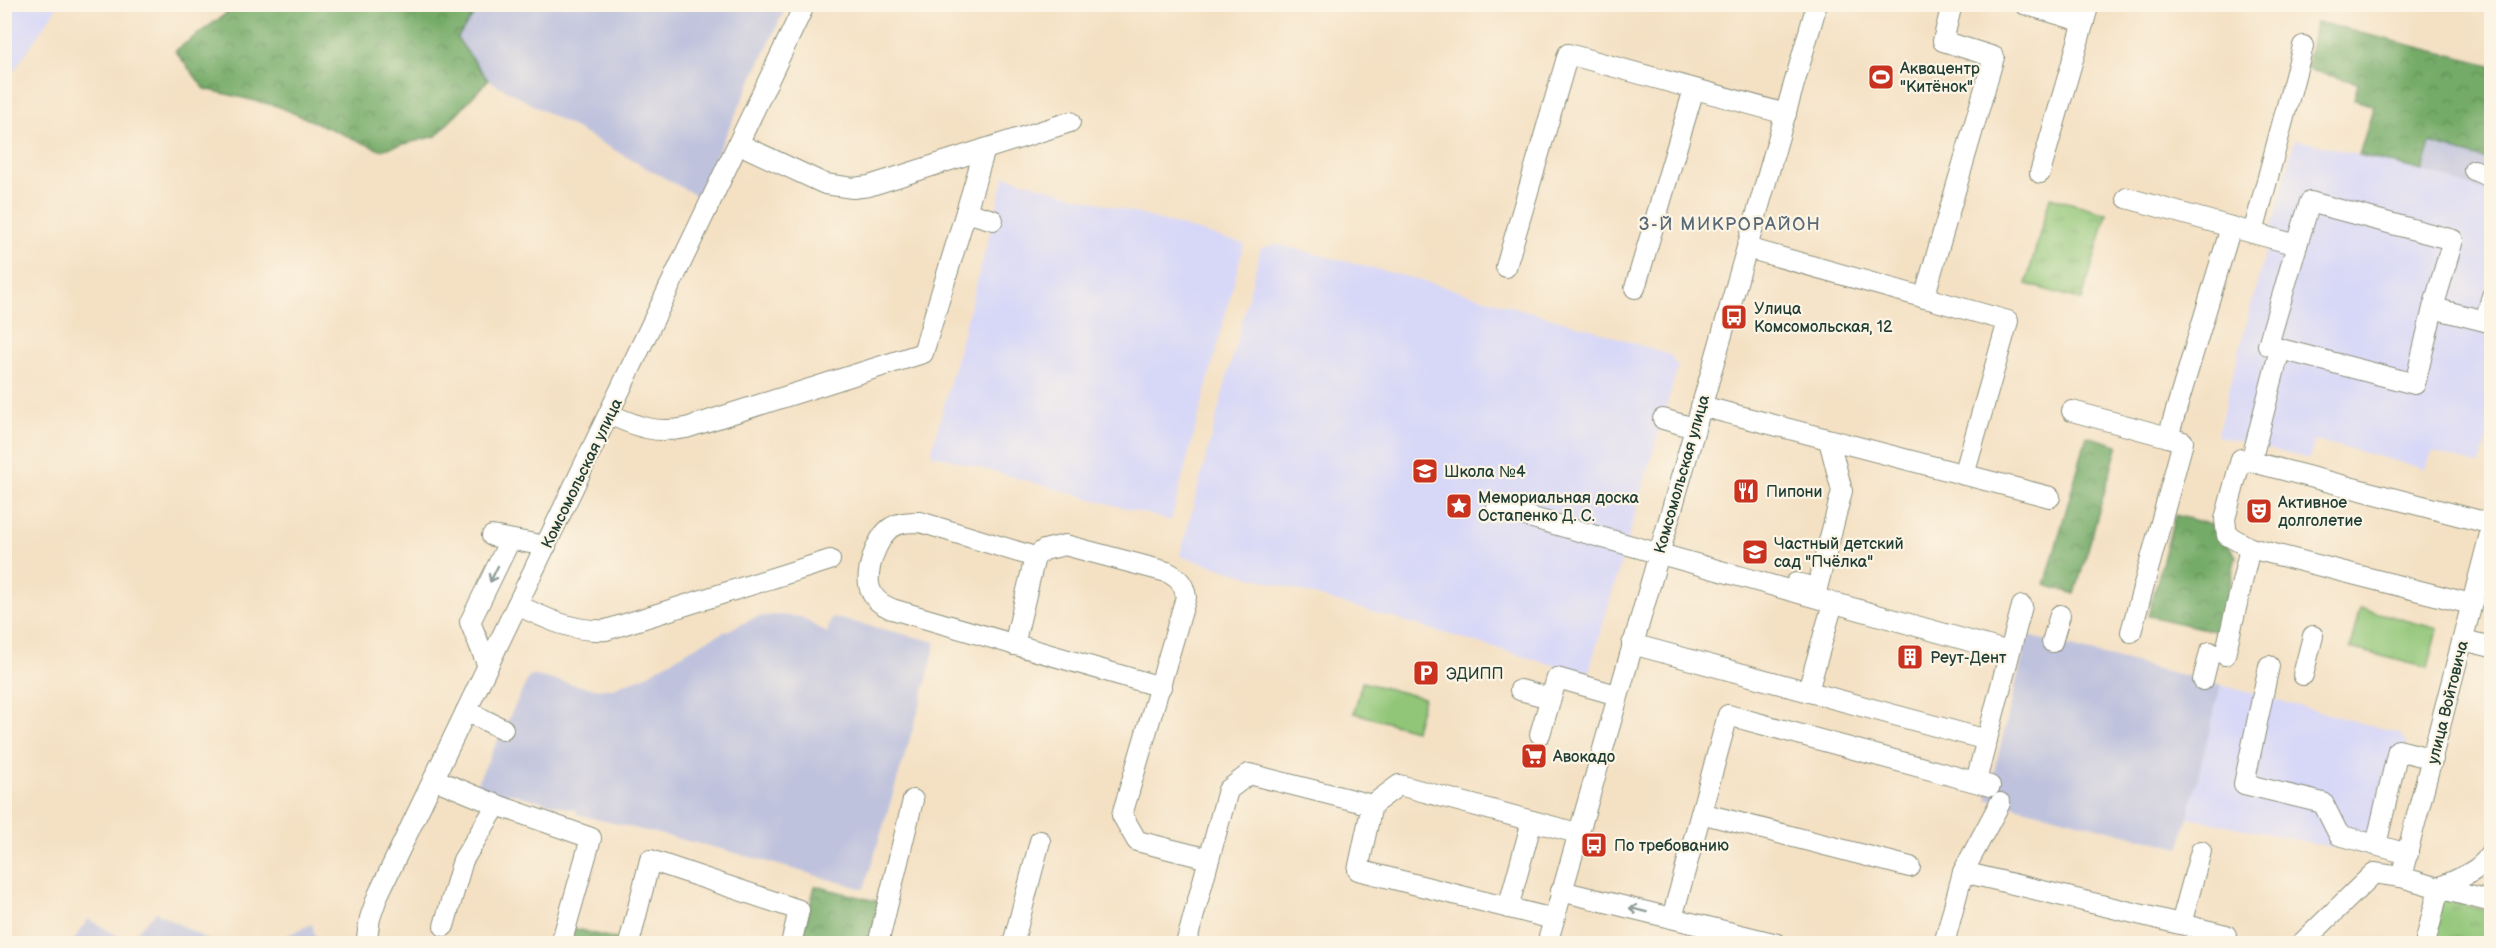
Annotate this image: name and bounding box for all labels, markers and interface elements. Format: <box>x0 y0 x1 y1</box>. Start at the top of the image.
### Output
place label: Аквацентр "Китёнок" <box>1899 60 1980 97</box>
sports icon: Аквацентр "Китёнок" <box>1866 62 1896 92</box>
district label: 3-Й МИКРОРАЙОН <box>1639 214 1821 235</box>
place label: Улица Комсомольская, 12 <box>1754 300 1893 337</box>
bus stop icon: Улица Комсомольская, 12 <box>1719 302 1749 332</box>
street label: Комсомольская улица <box>1651 392 1714 556</box>
street label: Комсомольская улица <box>538 395 627 552</box>
school or university icon: Школа №4 <box>1410 456 1440 486</box>
place label: Школа №4 <box>1444 463 1526 482</box>
restaurant icon: Пипони <box>1731 476 1761 506</box>
place label: Пипони <box>1766 483 1823 502</box>
place label: Мемориальная доска Остапенко Д. С. <box>1478 489 1639 526</box>
place icon: Мемориальная доска Остапенко Д. С. <box>1444 491 1474 521</box>
place label: Активное долголетие <box>2277 494 2362 531</box>
theatre icon: Активное долголетие <box>2244 496 2274 526</box>
place label: Частный детский сад "Пчёлка" <box>1774 535 1904 572</box>
school or university icon: Частный детский сад "Пчёлка" <box>1740 537 1770 567</box>
one-way arrow <box>487 564 499 582</box>
street label: улица Войтовича <box>2424 638 2473 766</box>
building icon: Реут-Дент <box>1895 642 1925 672</box>
place label: Реут-Дент <box>1930 649 2007 668</box>
parking icon: ЭДИПП <box>1411 658 1441 688</box>
place label: ЭДИПП <box>1446 665 1504 684</box>
supermarket icon: Авокадо <box>1519 741 1549 771</box>
place label: Авокадо <box>1552 748 1615 767</box>
bus stop icon: По требованию <box>1579 830 1609 860</box>
place label: По требованию <box>1614 837 1729 856</box>
one-way arrow <box>1629 903 1648 915</box>

